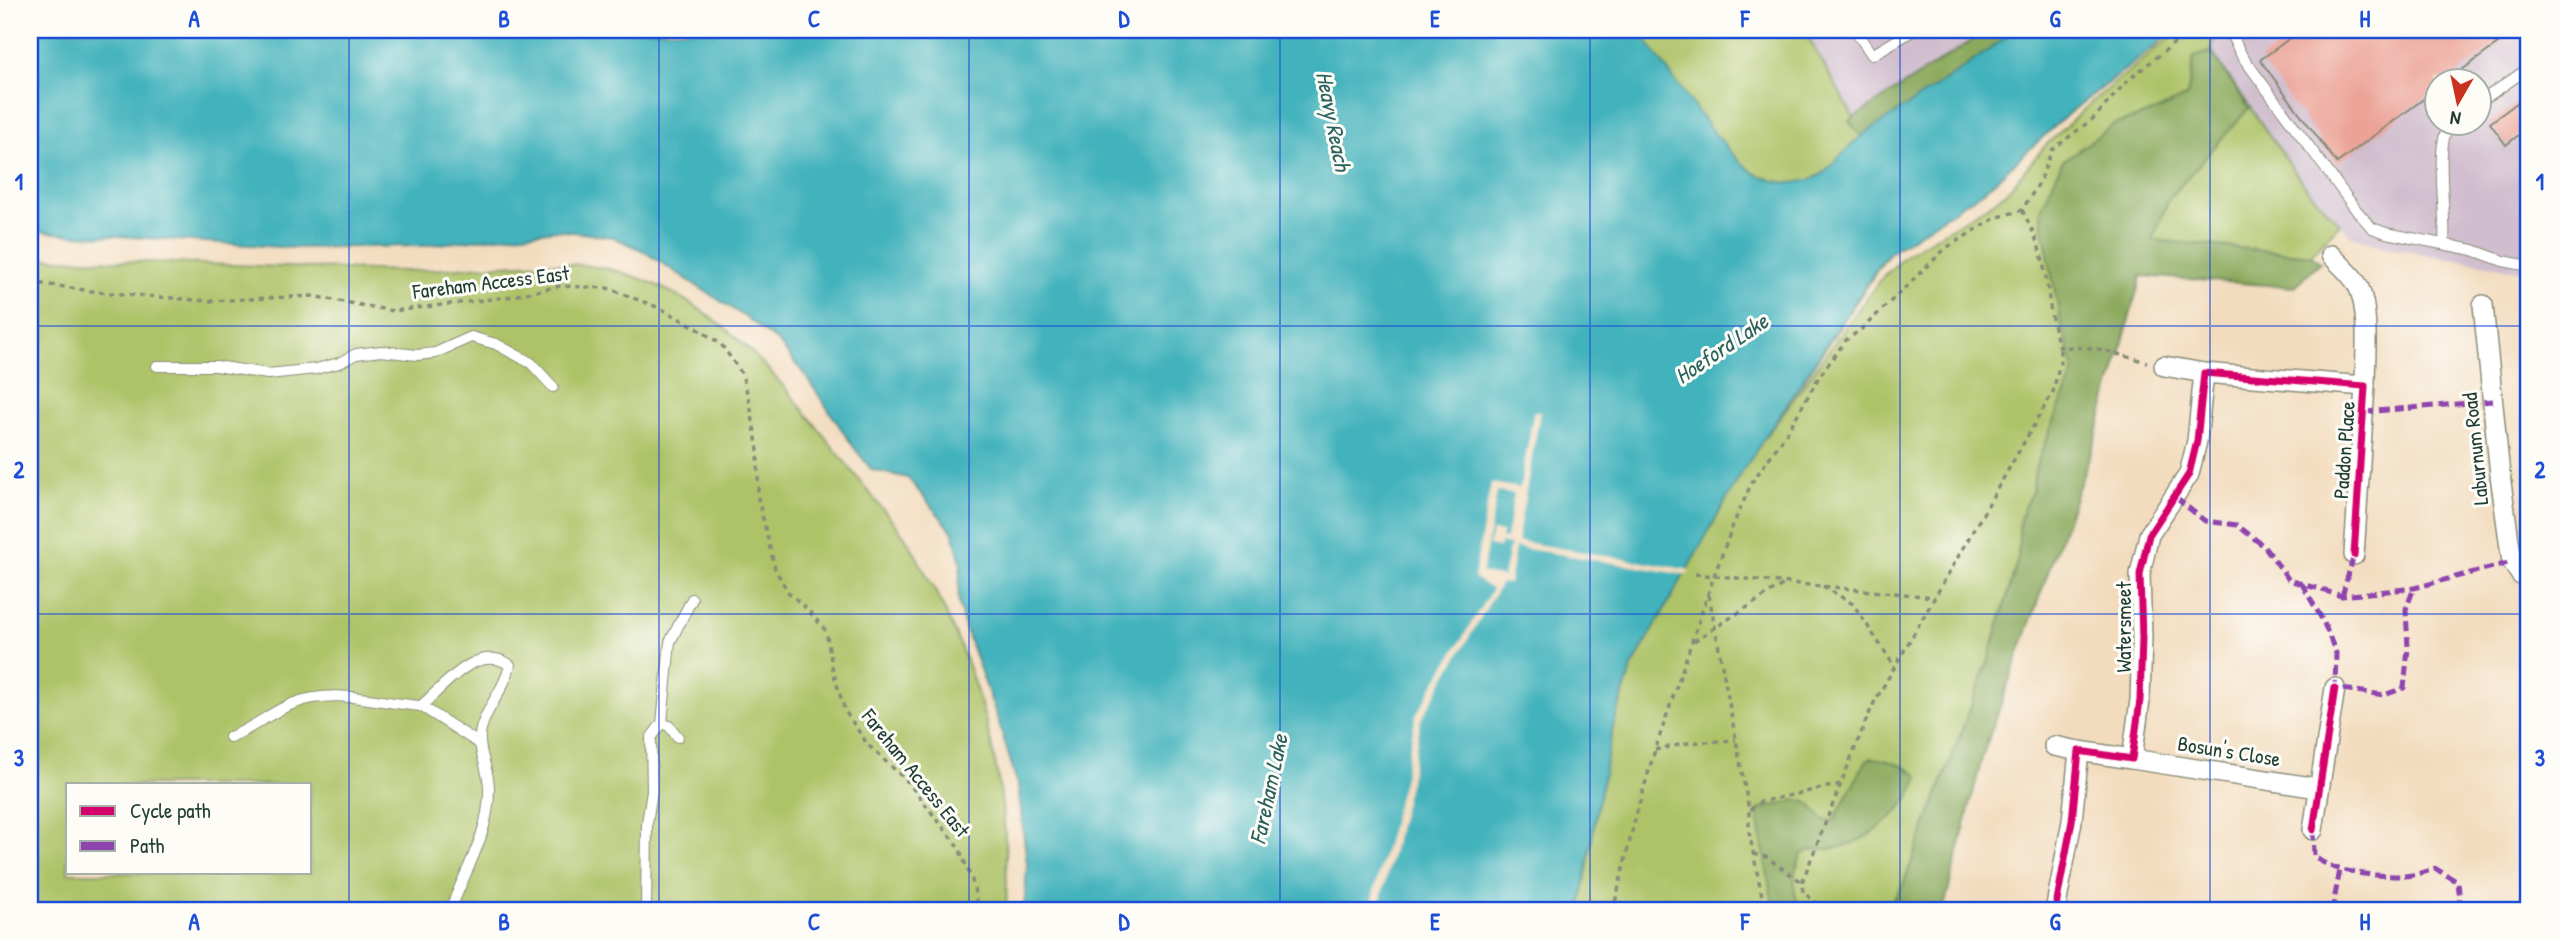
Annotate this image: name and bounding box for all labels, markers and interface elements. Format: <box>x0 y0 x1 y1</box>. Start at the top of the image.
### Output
text: A <box>188 3 200 34</box>
text: B <box>498 3 510 34</box>
text: C <box>808 3 820 34</box>
text: D <box>1119 3 1131 34</box>
text: E <box>1430 3 1441 34</box>
text: F <box>1740 3 1751 34</box>
text: G <box>2049 3 2061 34</box>
text: H <box>2360 3 2371 34</box>
north arrow <box>2422 66 2492 136</box>
water label: Heavy Reach <box>1308 69 1359 175</box>
text: N <box>2448 105 2462 132</box>
text: 1 <box>15 166 23 197</box>
text: 1 <box>2536 166 2544 197</box>
street label: Fareham Access East <box>410 258 572 306</box>
water label: Hoeford Lake <box>1668 305 1774 391</box>
street label: Laburnum Road <box>2455 391 2495 507</box>
street label: Paddon Place <box>2326 400 2362 500</box>
text: 2 <box>14 454 25 485</box>
text: 2 <box>2535 454 2546 485</box>
street label: Watersmeet <box>2109 581 2138 673</box>
street label: Fareham Access East <box>855 702 977 844</box>
street label: Bosun's Close <box>2176 729 2282 773</box>
water label: Fareham Lake <box>1241 730 1295 847</box>
text: 3 <box>14 742 24 773</box>
text: 3 <box>2535 742 2545 773</box>
legend <box>66 783 312 874</box>
text: Cycle path <box>130 796 211 825</box>
text: Path <box>130 831 165 860</box>
text: A <box>188 906 200 937</box>
text: B <box>498 906 510 937</box>
text: C <box>808 906 820 937</box>
text: D <box>1119 906 1131 937</box>
text: E <box>1430 906 1441 937</box>
text: F <box>1740 906 1751 937</box>
text: G <box>2049 906 2061 937</box>
text: H <box>2360 906 2371 937</box>

